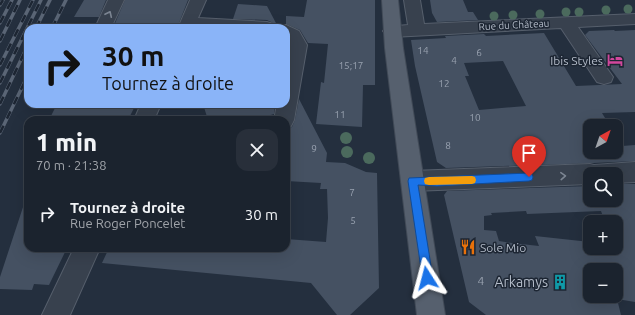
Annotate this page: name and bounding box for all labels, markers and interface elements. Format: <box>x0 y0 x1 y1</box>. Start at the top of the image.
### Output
one-way arrow <box>104 11 112 18</box>
street label: Rue du Château <box>478 18 550 32</box>
icon: right <box>36 40 88 92</box>
text: 30 m <box>102 40 164 71</box>
house number: 14 <box>417 45 429 56</box>
house number: 6 <box>476 47 482 58</box>
hotel icon: Ibis Styles <box>606 51 624 69</box>
place label: Ibis Styles <box>550 54 603 67</box>
house number: 4 <box>451 55 457 66</box>
house number: 15;17 <box>338 60 364 71</box>
text: Tournez à droite <box>102 73 234 93</box>
house number: 12 <box>438 78 450 89</box>
house number: 11 <box>334 109 346 120</box>
house number: 10 <box>469 112 481 123</box>
north arrow <box>583 119 623 159</box>
map controls <box>583 119 623 303</box>
text: 1 min <box>36 129 97 156</box>
button: close <box>236 129 278 171</box>
pin <box>512 136 546 177</box>
house number: 8 <box>445 140 451 151</box>
icon: arrive <box>518 142 540 164</box>
house number: 9 <box>311 143 317 154</box>
text: 70 m · 21:38 <box>36 158 107 172</box>
button: search <box>583 167 623 207</box>
one-way arrow <box>560 171 566 180</box>
house number: 7 <box>349 187 355 198</box>
text: Tournez à droite <box>70 199 185 216</box>
icon: right <box>36 203 58 225</box>
text: 30 m <box>245 206 278 223</box>
house number: 5 <box>350 215 356 226</box>
button: + <box>583 215 623 255</box>
text: Rue Roger Poncelet <box>70 216 185 230</box>
restaurant icon: Sole Mio <box>459 238 477 256</box>
place label: Sole Mio <box>480 241 526 254</box>
position arrow <box>406 257 448 299</box>
button: − <box>583 263 623 303</box>
building icon: Arkamys <box>551 273 569 291</box>
house number: 4 <box>478 274 485 287</box>
place label: Arkamys <box>494 274 548 290</box>

